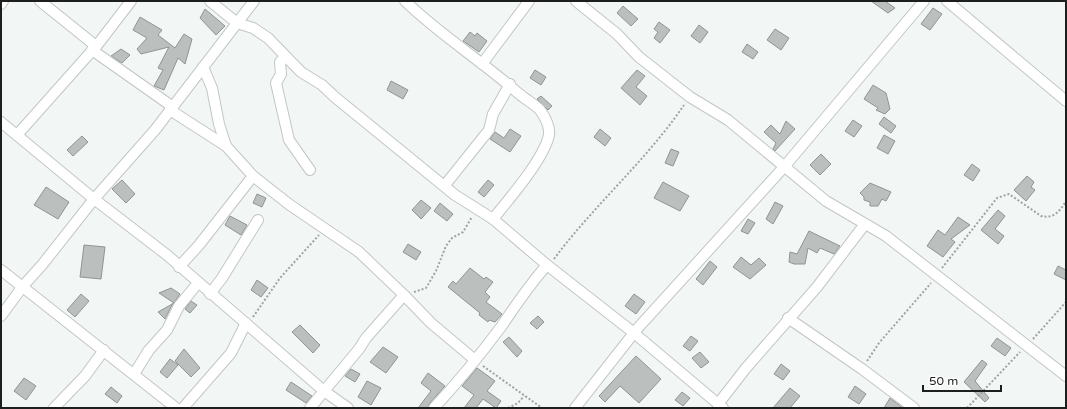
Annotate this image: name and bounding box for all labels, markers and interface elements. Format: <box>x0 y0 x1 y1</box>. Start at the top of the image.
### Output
scale bar <box>923 367 1001 393</box>
text: 50 m <box>929 374 958 388</box>

